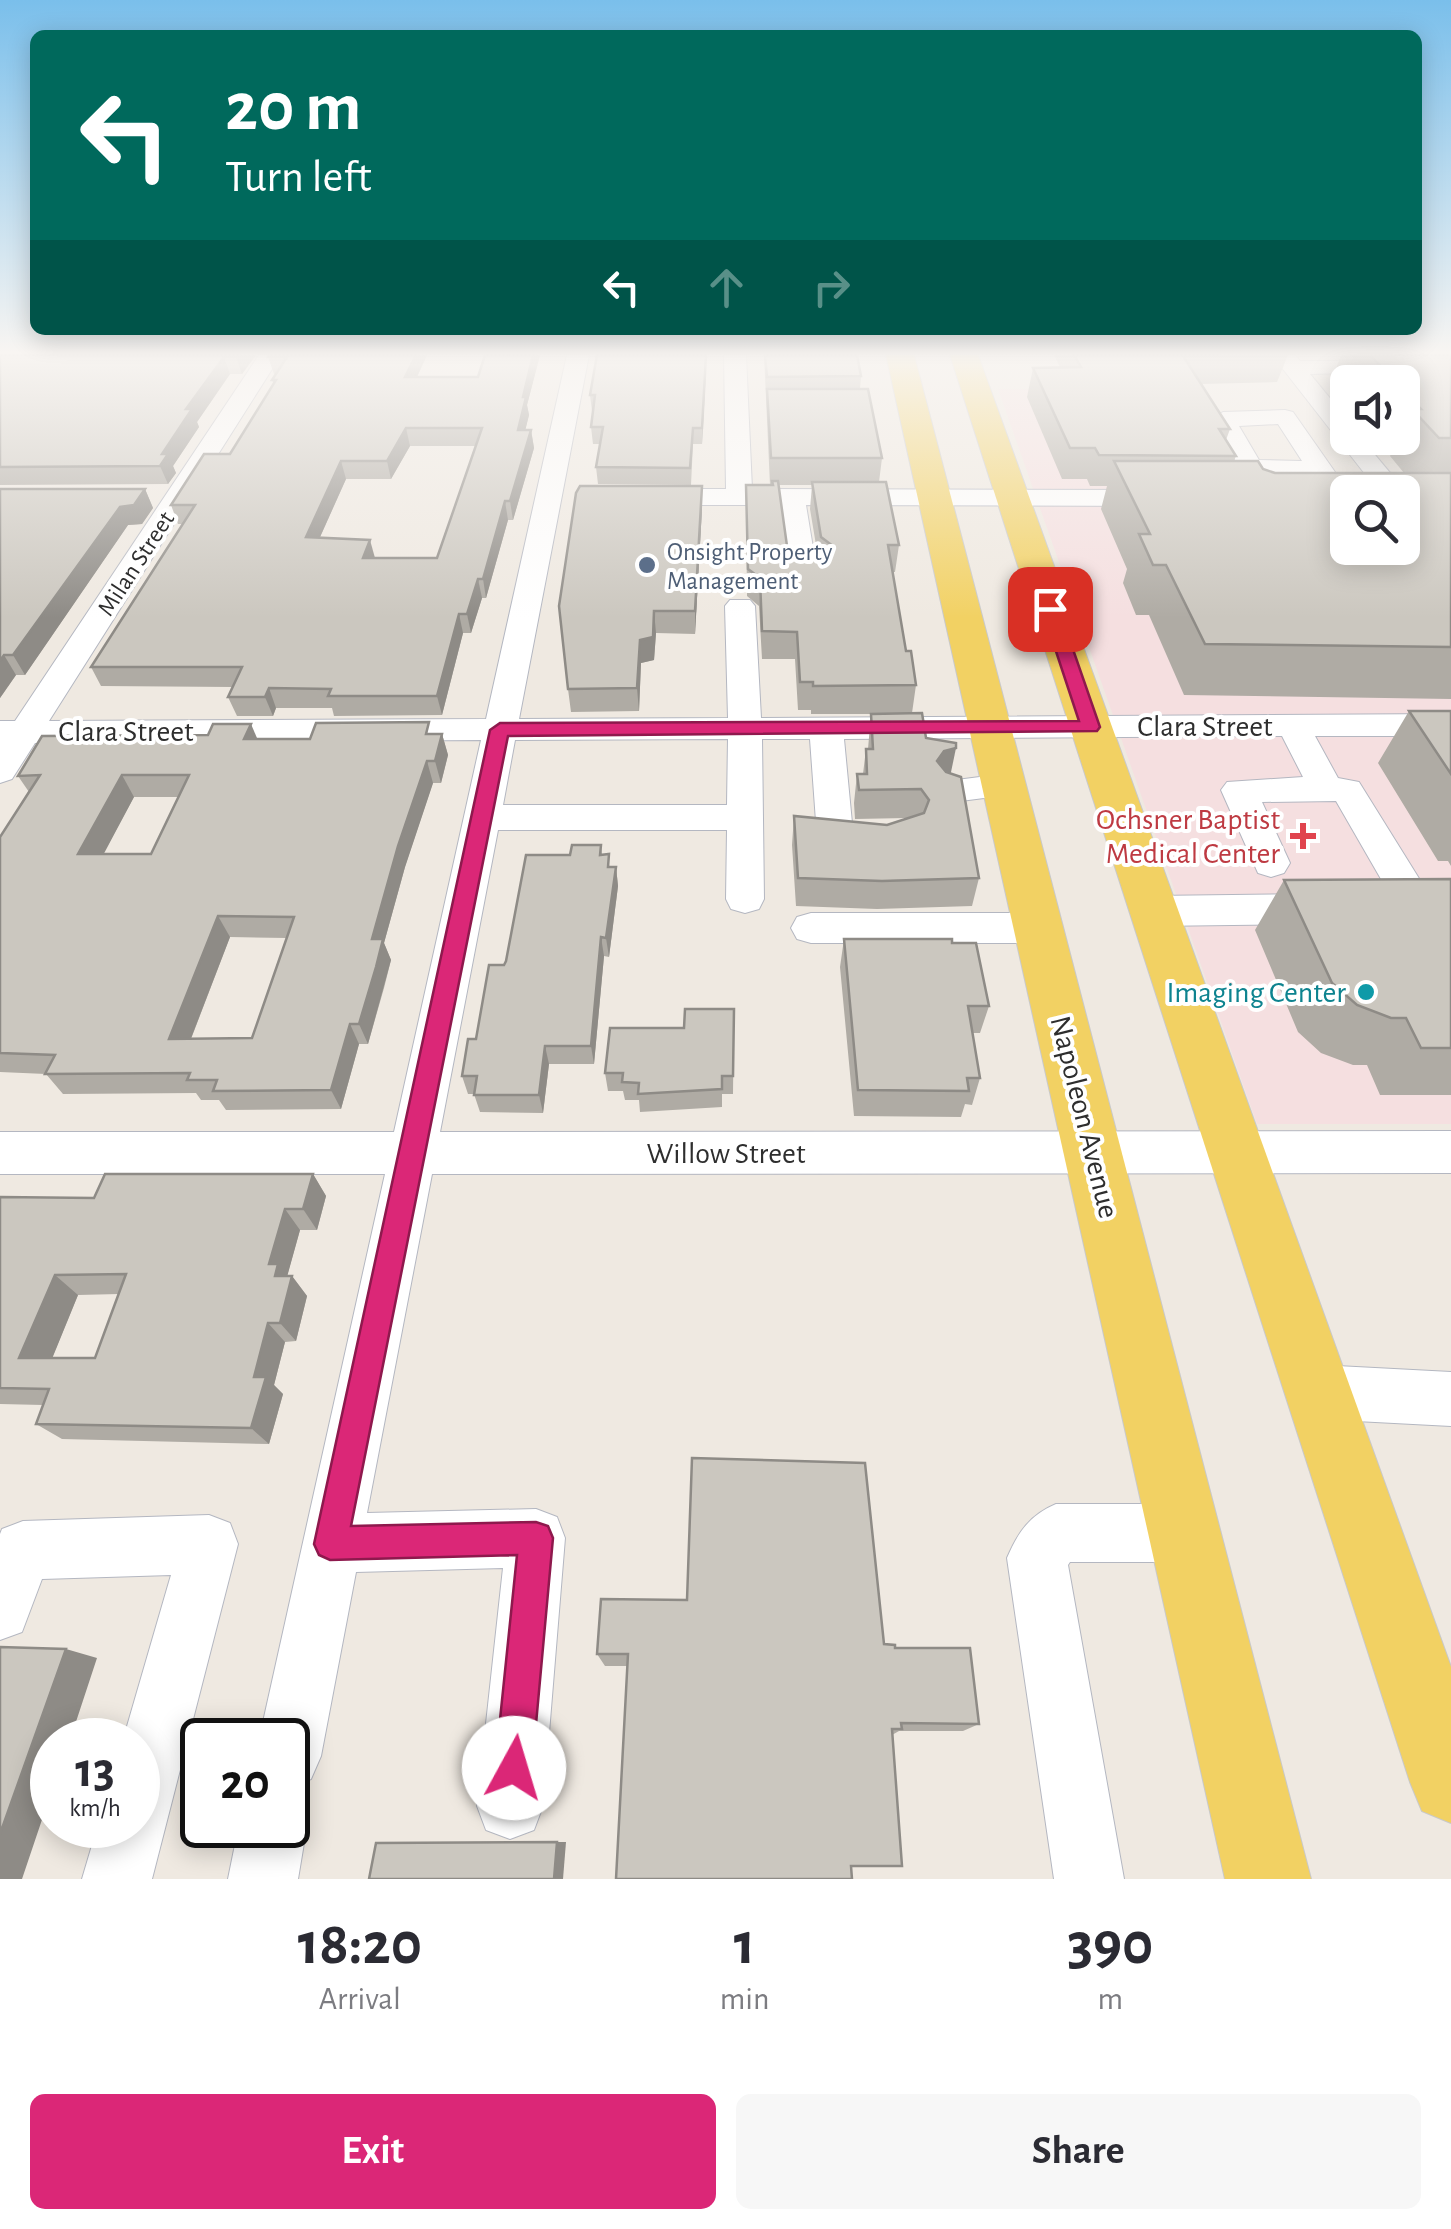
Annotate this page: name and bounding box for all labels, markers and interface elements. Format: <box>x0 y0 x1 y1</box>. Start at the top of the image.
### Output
icon: left <box>60 70 190 200</box>
text: 20 m <box>225 73 362 143</box>
text: Turn left <box>225 155 372 200</box>
icon: left <box>594 260 649 315</box>
icon: ahead <box>699 260 754 315</box>
icon: right <box>804 260 859 315</box>
map controls <box>1330 365 1420 565</box>
button: sound <box>1330 365 1420 455</box>
button: search <box>1330 475 1420 565</box>
street label: Milan Street <box>93 507 179 621</box>
place label: Onsight Property Management <box>667 540 833 594</box>
marker: Onsight Property Management <box>636 554 658 576</box>
pin <box>1008 567 1093 652</box>
icon: arrive <box>1023 582 1078 637</box>
street label: Clara Street <box>1137 712 1273 742</box>
street label: Clara Street <box>58 717 194 747</box>
place label: Ochsner Baptist Medical Center <box>1096 805 1280 869</box>
marker: Ochsner Baptist Medical Center <box>1290 823 1316 849</box>
place label: Imaging Center <box>1167 978 1346 1008</box>
marker: Imaging Center <box>1355 981 1377 1003</box>
street label: Napoleon Avenue <box>1044 1013 1124 1221</box>
street label: Willow Street <box>647 1139 806 1169</box>
position arrow <box>462 1716 566 1820</box>
speed limit sign: 20 <box>180 1718 310 1848</box>
text: 13 <box>75 1746 115 1796</box>
text: km/h <box>69 1796 121 1821</box>
text: 18:20 <box>298 1915 422 1975</box>
text: 1 <box>734 1915 755 1975</box>
text: 390 <box>1067 1915 1153 1975</box>
text: Arrival <box>319 1983 401 2015</box>
text: min <box>720 1983 770 2015</box>
text: m <box>1097 1983 1123 2015</box>
button: Exit <box>30 2094 716 2209</box>
button: Share <box>736 2094 1421 2209</box>

